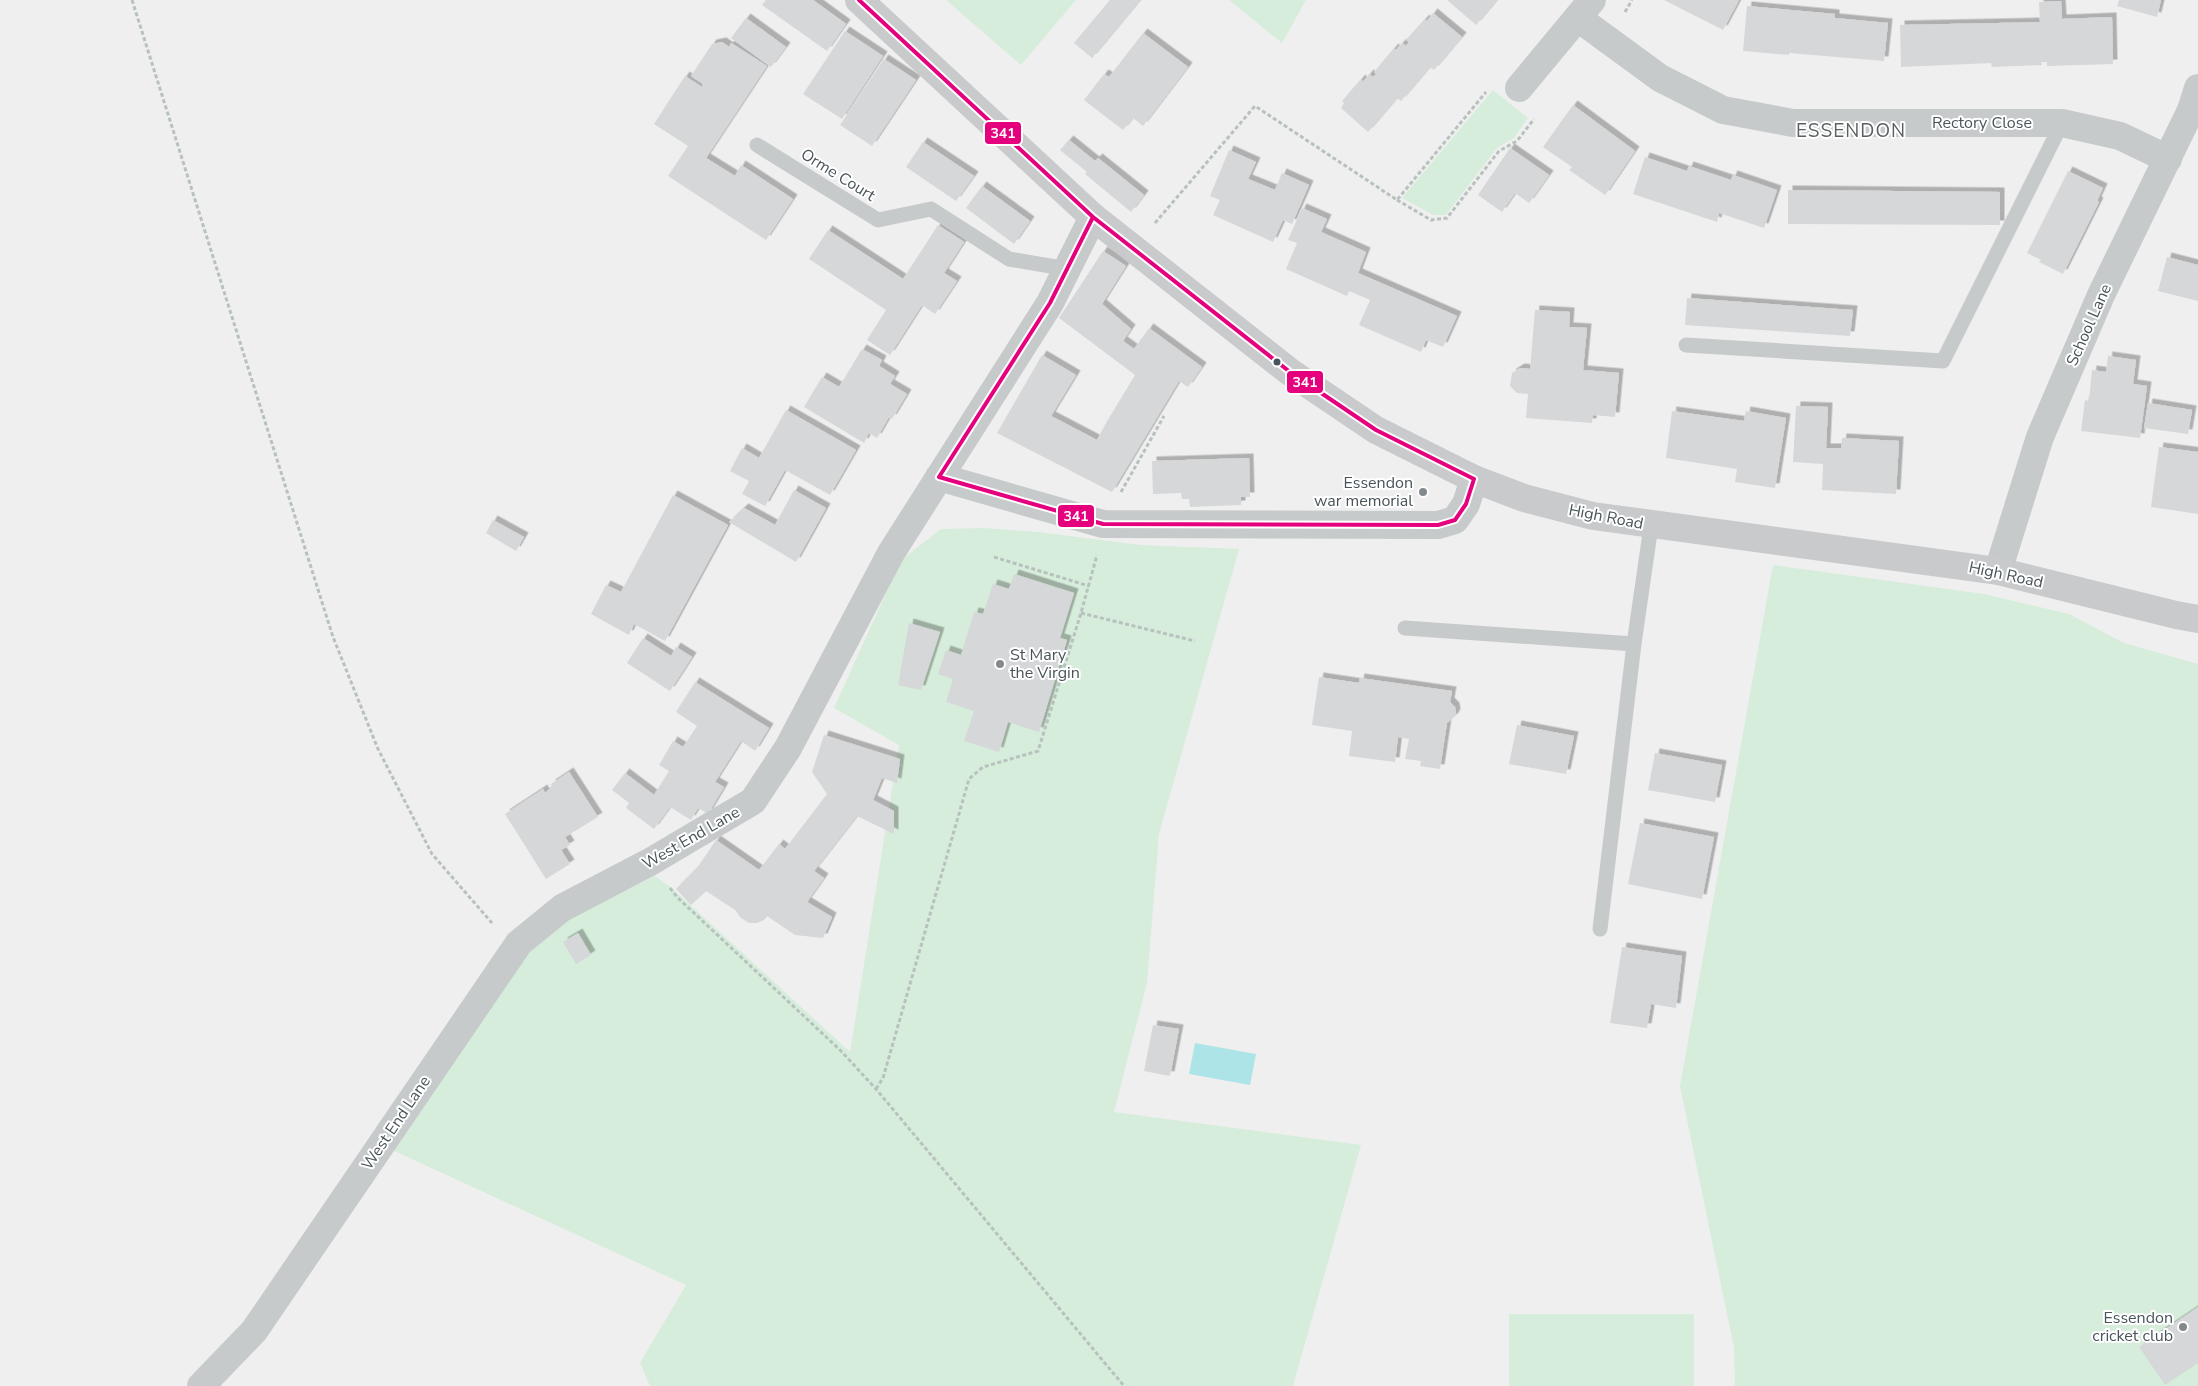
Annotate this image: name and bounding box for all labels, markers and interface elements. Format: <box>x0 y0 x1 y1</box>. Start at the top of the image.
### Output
street label: Rectory Close <box>1932 112 2032 134</box>
district label: ESSENDON <box>1796 118 1906 144</box>
line badge: 341 <box>984 121 1022 145</box>
text: 341 <box>990 124 1016 143</box>
street label: Orme Court <box>796 143 880 207</box>
street label: School Lane <box>2061 280 2117 370</box>
unlabelled marker <box>1272 357 1282 367</box>
line badge: 341 <box>1286 370 1324 394</box>
text: 341 <box>1292 373 1318 392</box>
place label: Essendon war memorial <box>1314 472 1413 512</box>
marker: Essendon war memorial <box>1417 486 1429 498</box>
street label: High Road <box>1567 499 1645 535</box>
line badge: 341 <box>1057 504 1095 528</box>
text: 341 <box>1063 507 1089 526</box>
street label: High Road <box>1967 556 2045 594</box>
place label: St Mary the Virgin <box>1010 644 1080 684</box>
marker: St Mary the Virgin <box>994 658 1006 670</box>
street label: West End Lane <box>638 801 744 875</box>
street label: West End Lane <box>356 1072 436 1174</box>
place label: Essendon cricket club <box>2092 1307 2173 1347</box>
marker: Essendon cricket club <box>2177 1321 2189 1333</box>

